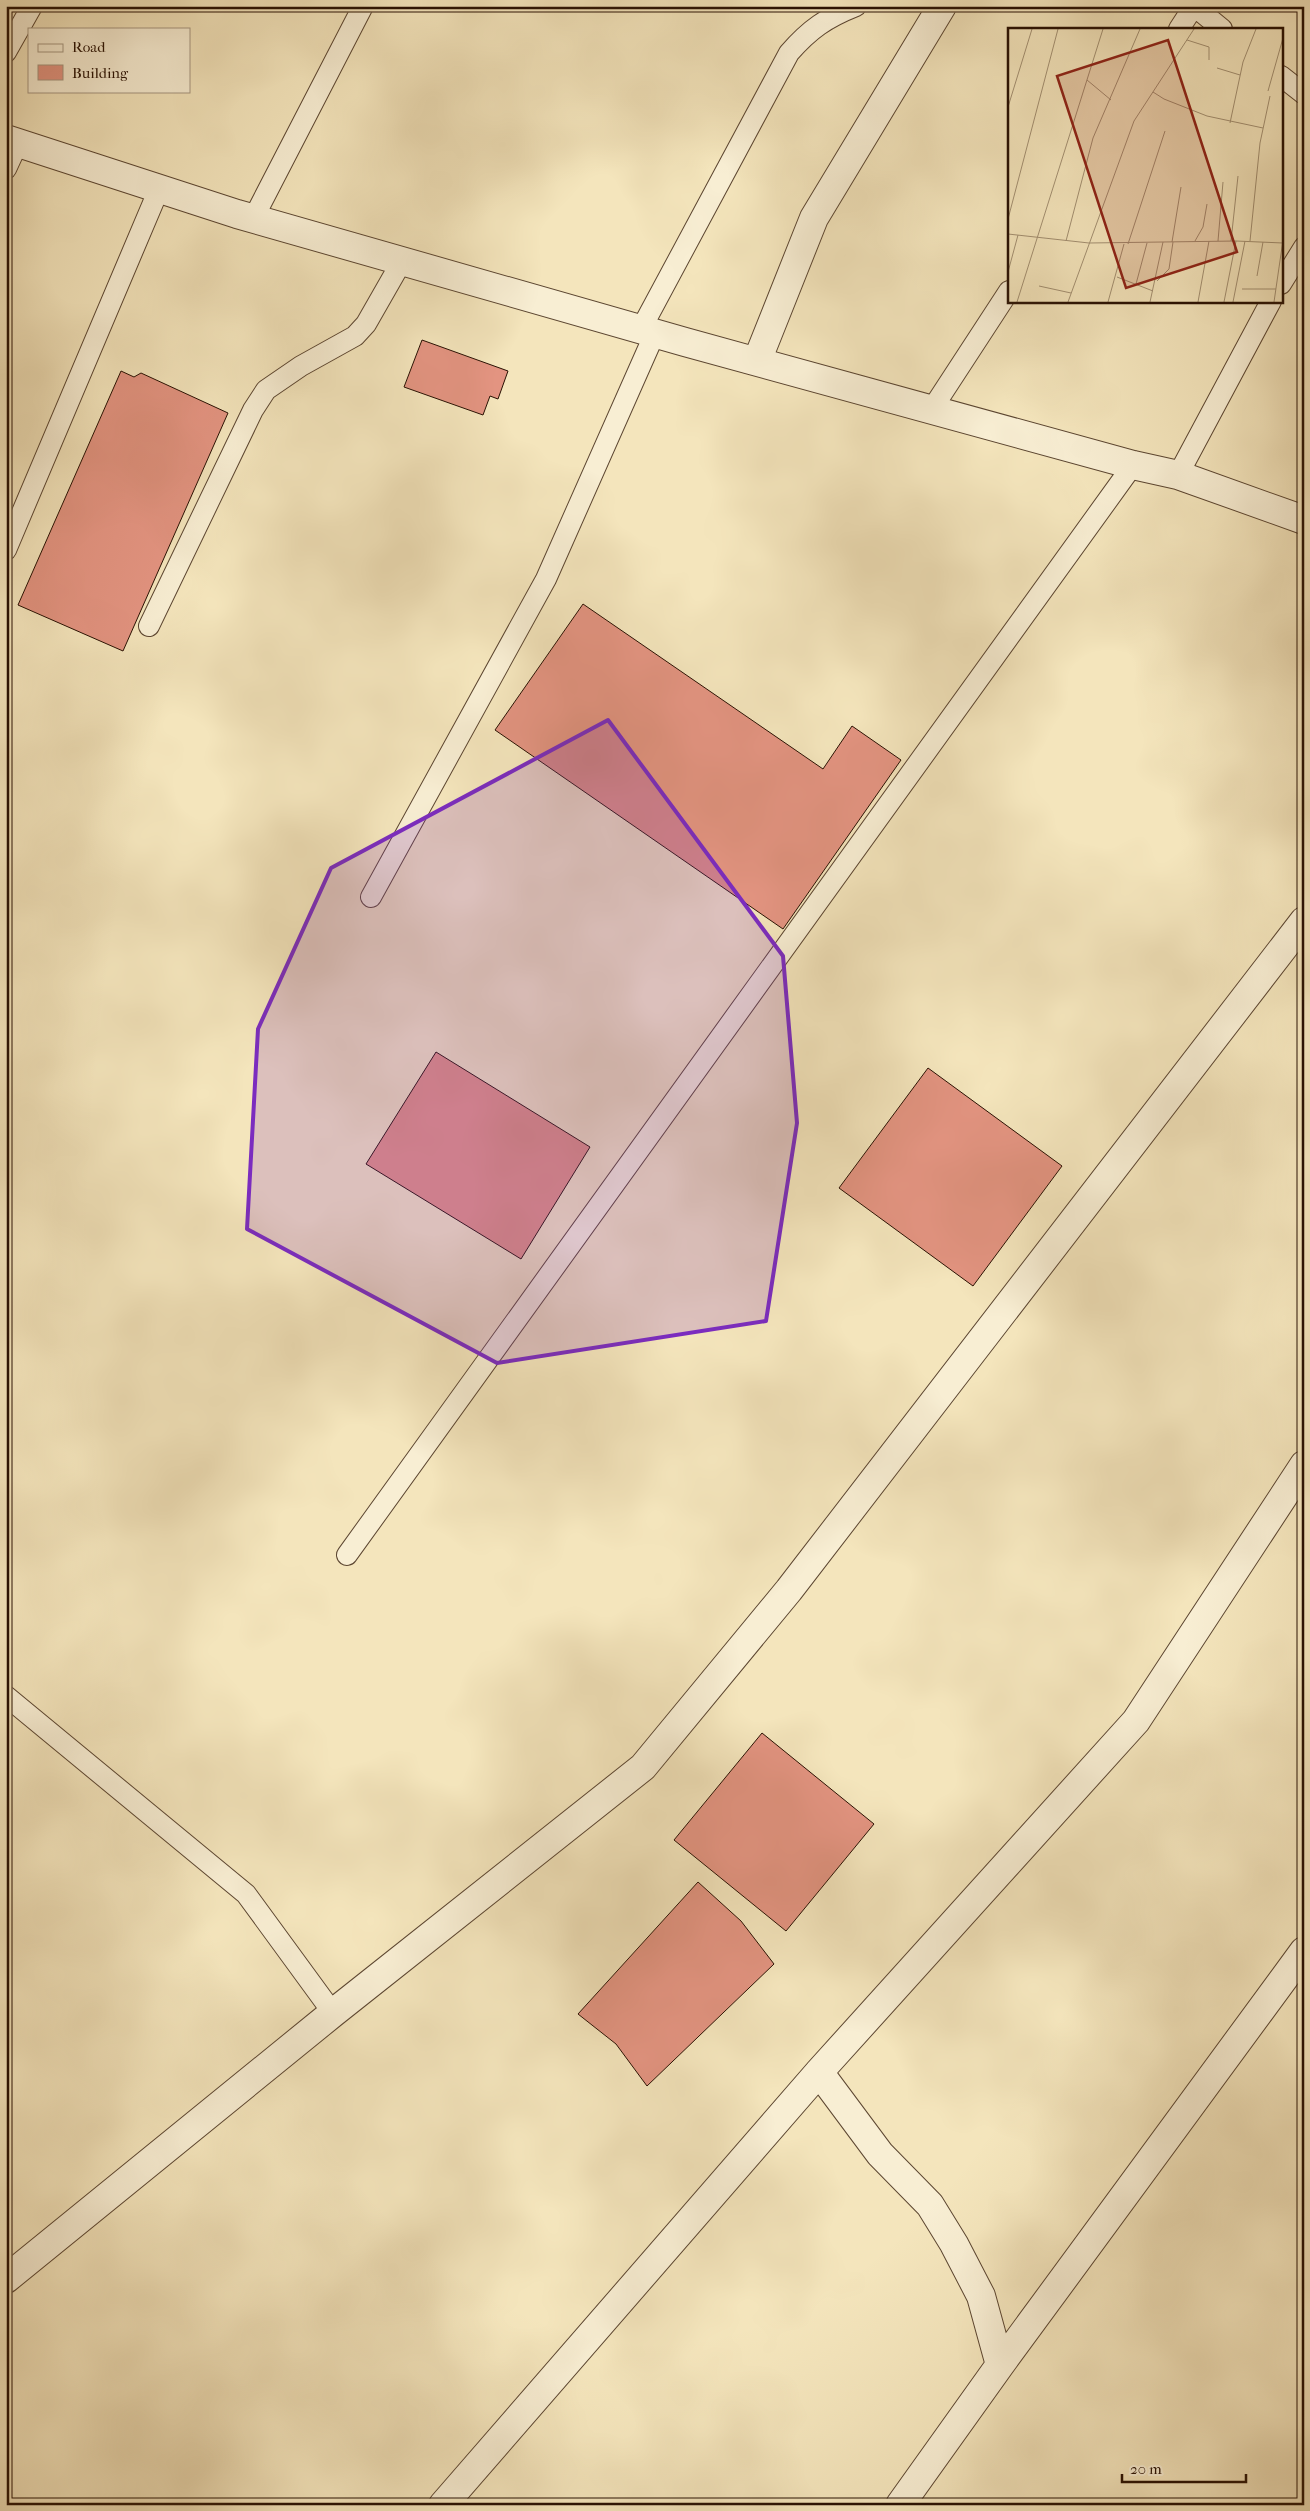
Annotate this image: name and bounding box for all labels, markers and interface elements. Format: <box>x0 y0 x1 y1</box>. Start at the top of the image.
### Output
legend <box>28 28 190 92</box>
inset map <box>1008 28 1282 302</box>
text: Road <box>72 38 106 56</box>
text: Building <box>72 64 129 82</box>
scale bar <box>1122 2451 1246 2483</box>
text: 20 m <box>1130 2460 1162 2478</box>

